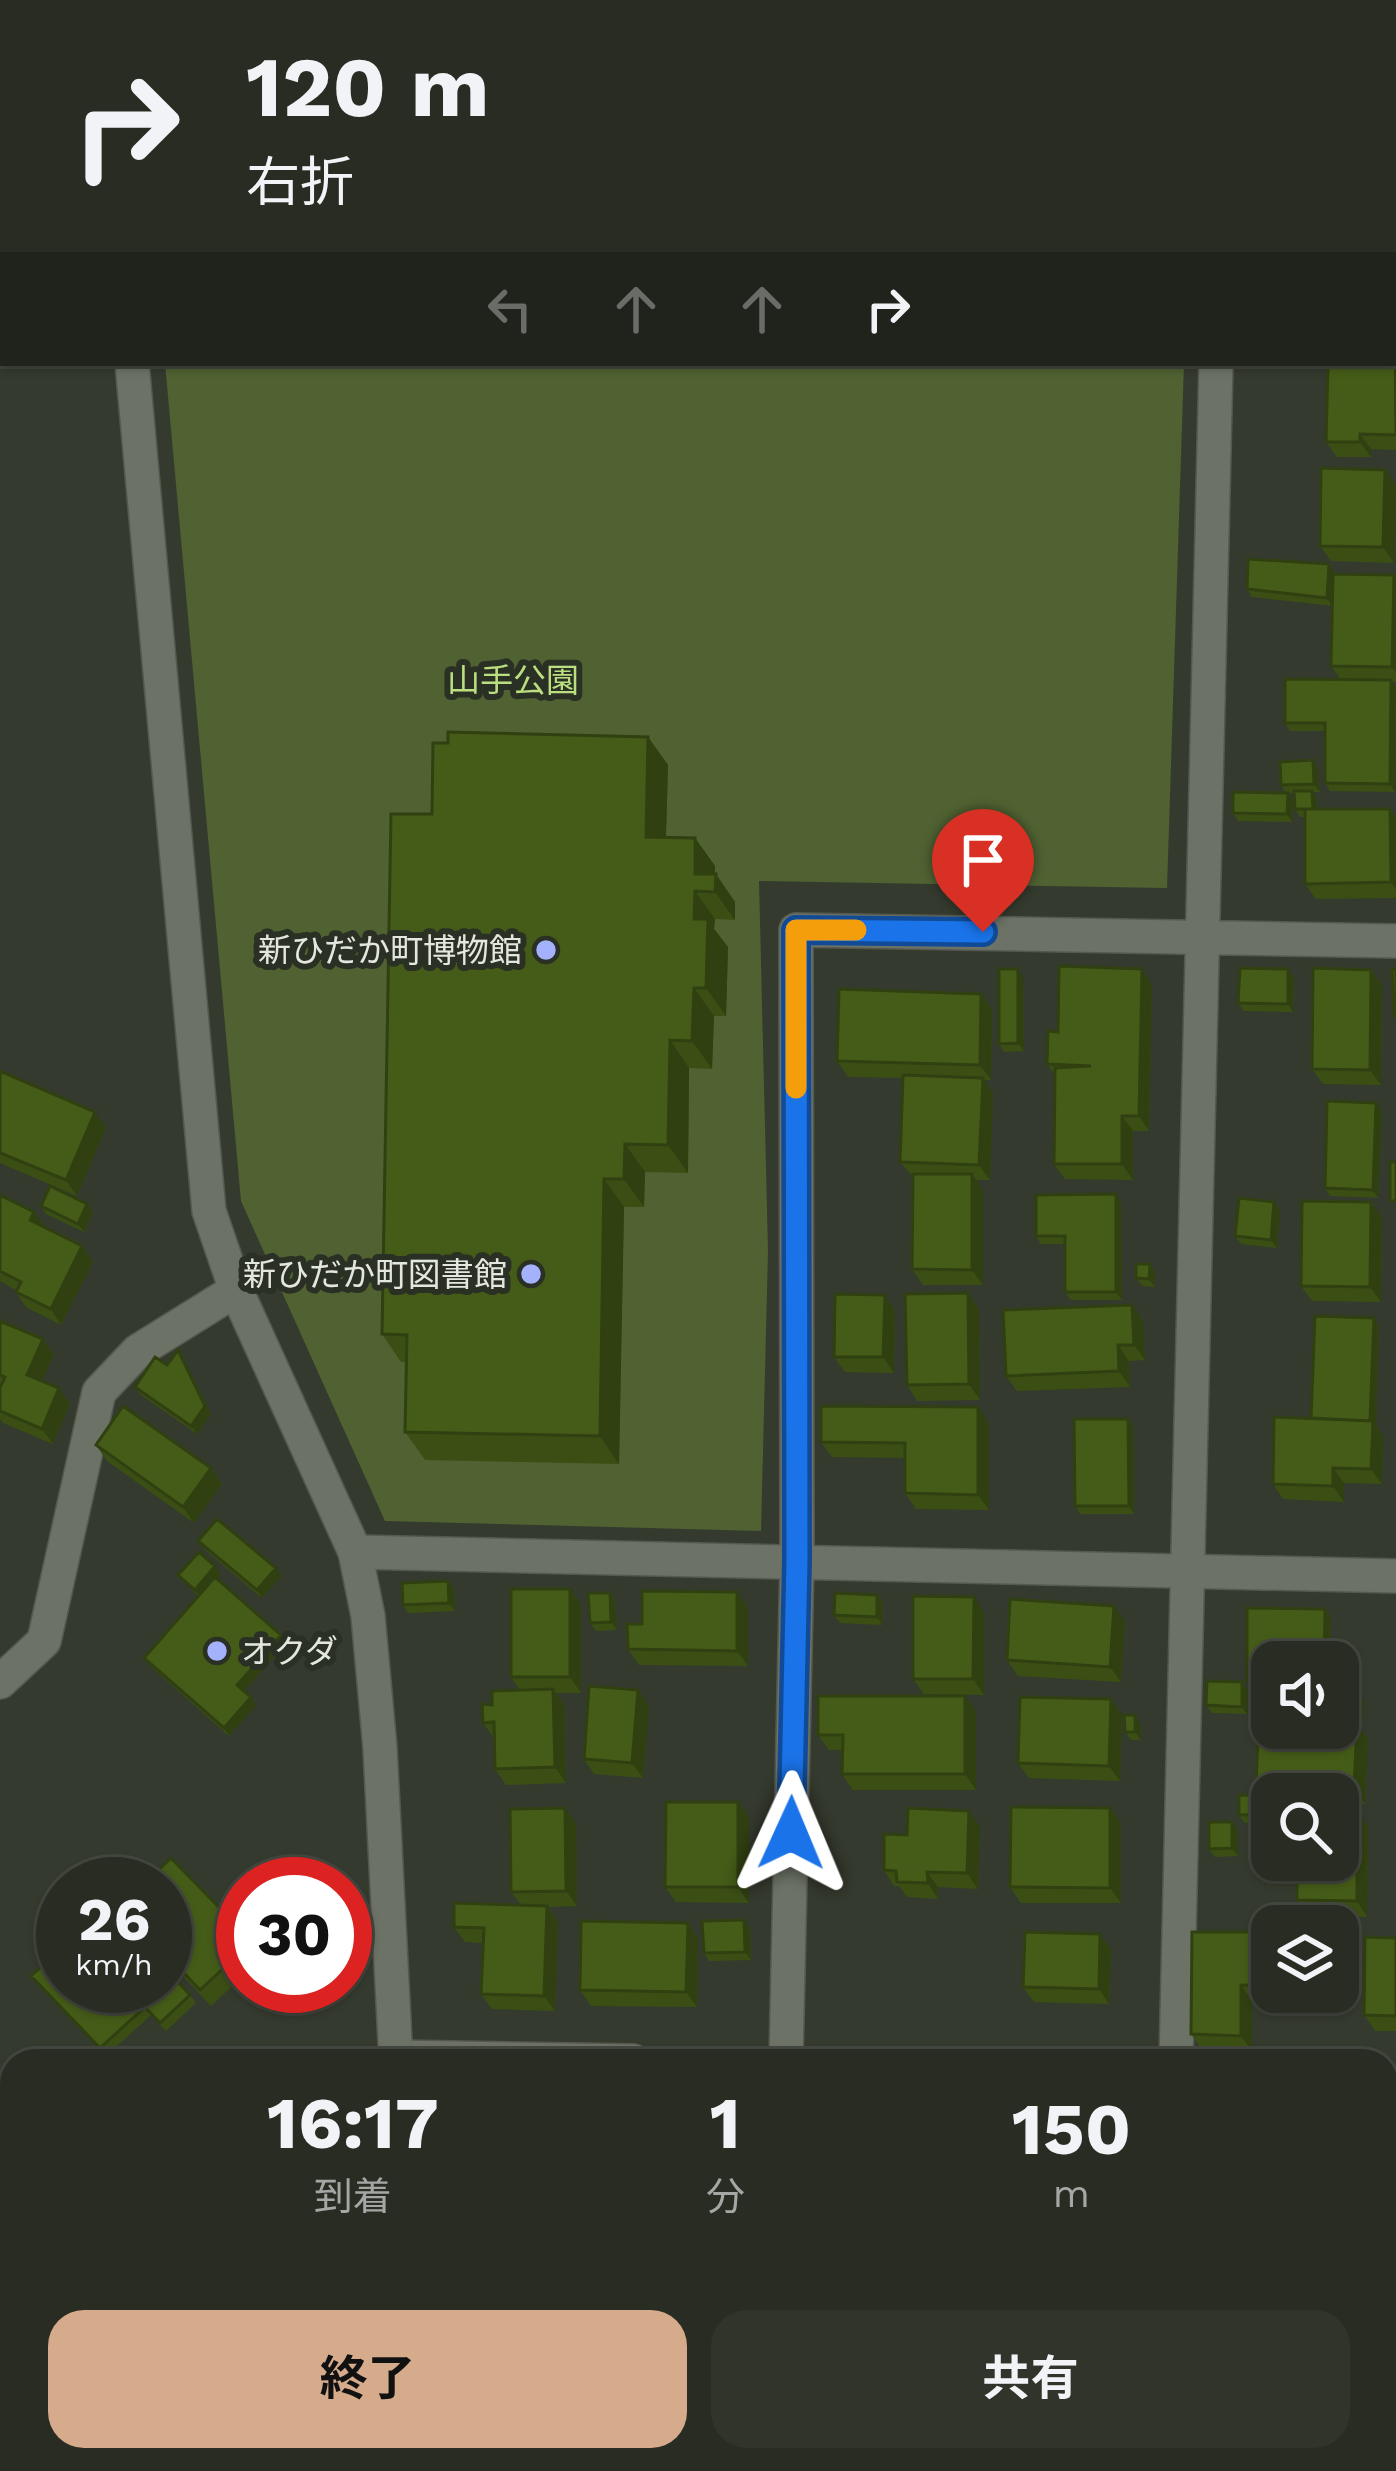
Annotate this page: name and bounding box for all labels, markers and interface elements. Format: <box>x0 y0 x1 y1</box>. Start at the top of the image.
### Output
text: 120 m <box>246 38 489 136</box>
icon: right <box>48 48 204 204</box>
text: 右折 <box>246 151 354 214</box>
icon: left <box>477 276 543 342</box>
icon: ahead <box>603 276 669 342</box>
icon: ahead <box>729 276 795 342</box>
icon: right <box>855 276 921 342</box>
park label: 山手公園 <box>447 661 579 700</box>
pin <box>932 809 1034 932</box>
icon: arrive <box>950 827 1016 893</box>
place label: 新ひだか町博物館 <box>258 931 522 970</box>
marker: 新ひだか町博物館 <box>533 937 559 963</box>
place label: 新ひだか町図書館 <box>243 1255 507 1294</box>
marker: 新ひだか町図書館 <box>518 1261 544 1287</box>
place label: オクダ <box>241 1632 338 1671</box>
marker: オクダ <box>204 1638 230 1664</box>
map controls <box>1251 1641 1359 2013</box>
button: sound <box>1251 1641 1359 1749</box>
position arrow <box>728 1770 854 1896</box>
button: search <box>1251 1773 1359 1881</box>
speed limit sign: 30 <box>216 1857 372 2013</box>
text: 26 <box>78 1884 150 1955</box>
button: layers <box>1251 1905 1359 2013</box>
text: km/h <box>75 1947 153 1982</box>
text: 16:17 <box>267 2081 439 2165</box>
text: 1 <box>710 2081 741 2165</box>
text: 150 <box>1012 2087 1131 2171</box>
text: m <box>1053 2171 1090 2216</box>
text: 到着 <box>314 2174 392 2219</box>
text: 分 <box>706 2174 745 2219</box>
button: 終了 <box>48 2310 687 2448</box>
button: 共有 <box>711 2310 1350 2448</box>

